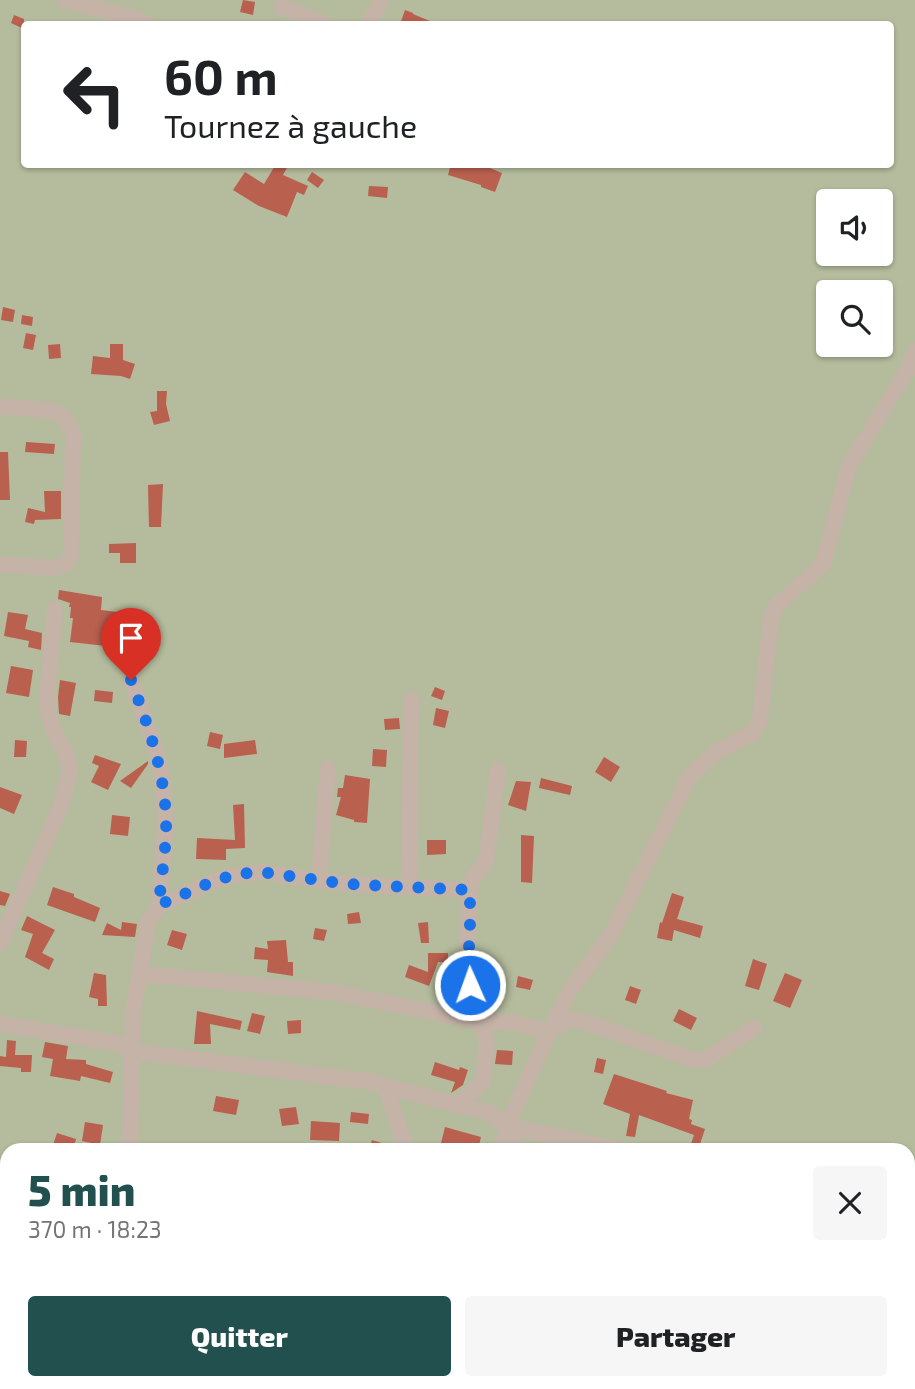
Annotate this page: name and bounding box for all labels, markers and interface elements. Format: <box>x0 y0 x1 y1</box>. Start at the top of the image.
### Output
text: 60 m <box>164 46 278 105</box>
icon: left <box>49 49 140 140</box>
text: Tournez à gauche <box>164 106 417 144</box>
map controls <box>816 189 893 357</box>
button: sound <box>816 189 893 266</box>
button: search <box>816 280 893 357</box>
pin <box>101 608 161 680</box>
icon: arrive <box>112 619 150 657</box>
position arrow <box>433 948 507 1022</box>
text: 5 min <box>28 1164 136 1214</box>
button: close <box>813 1166 887 1240</box>
text: 370 m · 18:23 <box>28 1215 162 1243</box>
button: Quitter <box>28 1296 451 1376</box>
button: Partager <box>465 1296 887 1376</box>

